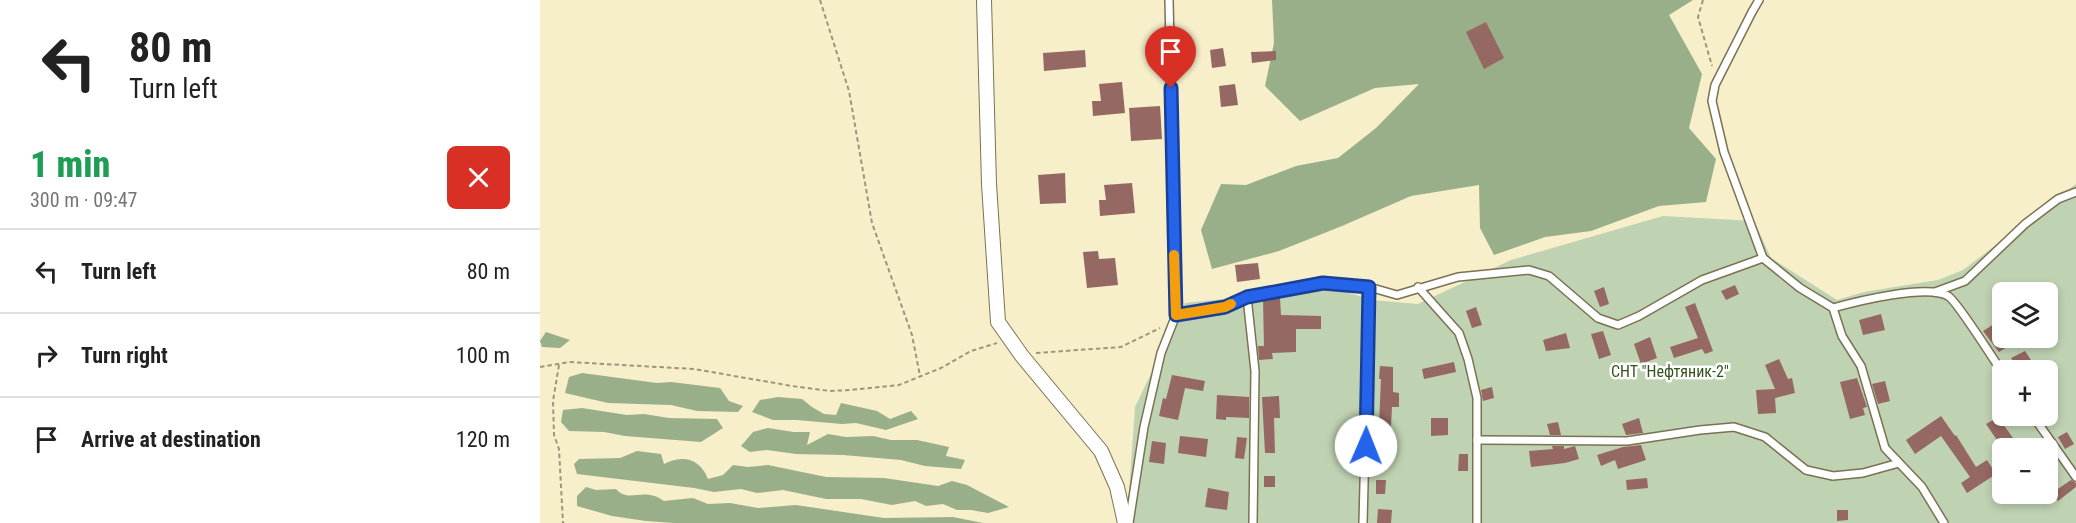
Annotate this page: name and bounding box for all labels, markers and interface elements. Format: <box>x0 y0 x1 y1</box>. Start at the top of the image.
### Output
text: 80 m <box>129 23 212 72</box>
icon: left <box>30 24 108 102</box>
pin <box>1145 26 1196 88</box>
icon: arrive <box>1154 35 1187 68</box>
text: Turn left <box>129 73 218 105</box>
text: 1 min <box>30 144 110 186</box>
button: close <box>447 146 510 209</box>
text: 300 m · 09:47 <box>30 188 137 212</box>
icon: left <box>30 255 63 288</box>
text: Turn left <box>81 259 156 284</box>
text: 80 m <box>467 259 510 284</box>
map controls <box>1992 282 2058 504</box>
button: layers <box>1992 282 2058 348</box>
icon: right <box>30 339 63 372</box>
text: Turn right <box>81 343 168 368</box>
text: 100 m <box>456 343 510 368</box>
button: + <box>1992 360 2058 426</box>
park label: СНТ "Нефтяник-2" <box>1611 362 1729 381</box>
position arrow <box>1334 414 1398 478</box>
icon: arrive <box>30 423 63 456</box>
text: Arrive at destination <box>81 427 261 452</box>
text: 120 m <box>456 427 510 452</box>
button: − <box>1992 438 2058 504</box>

